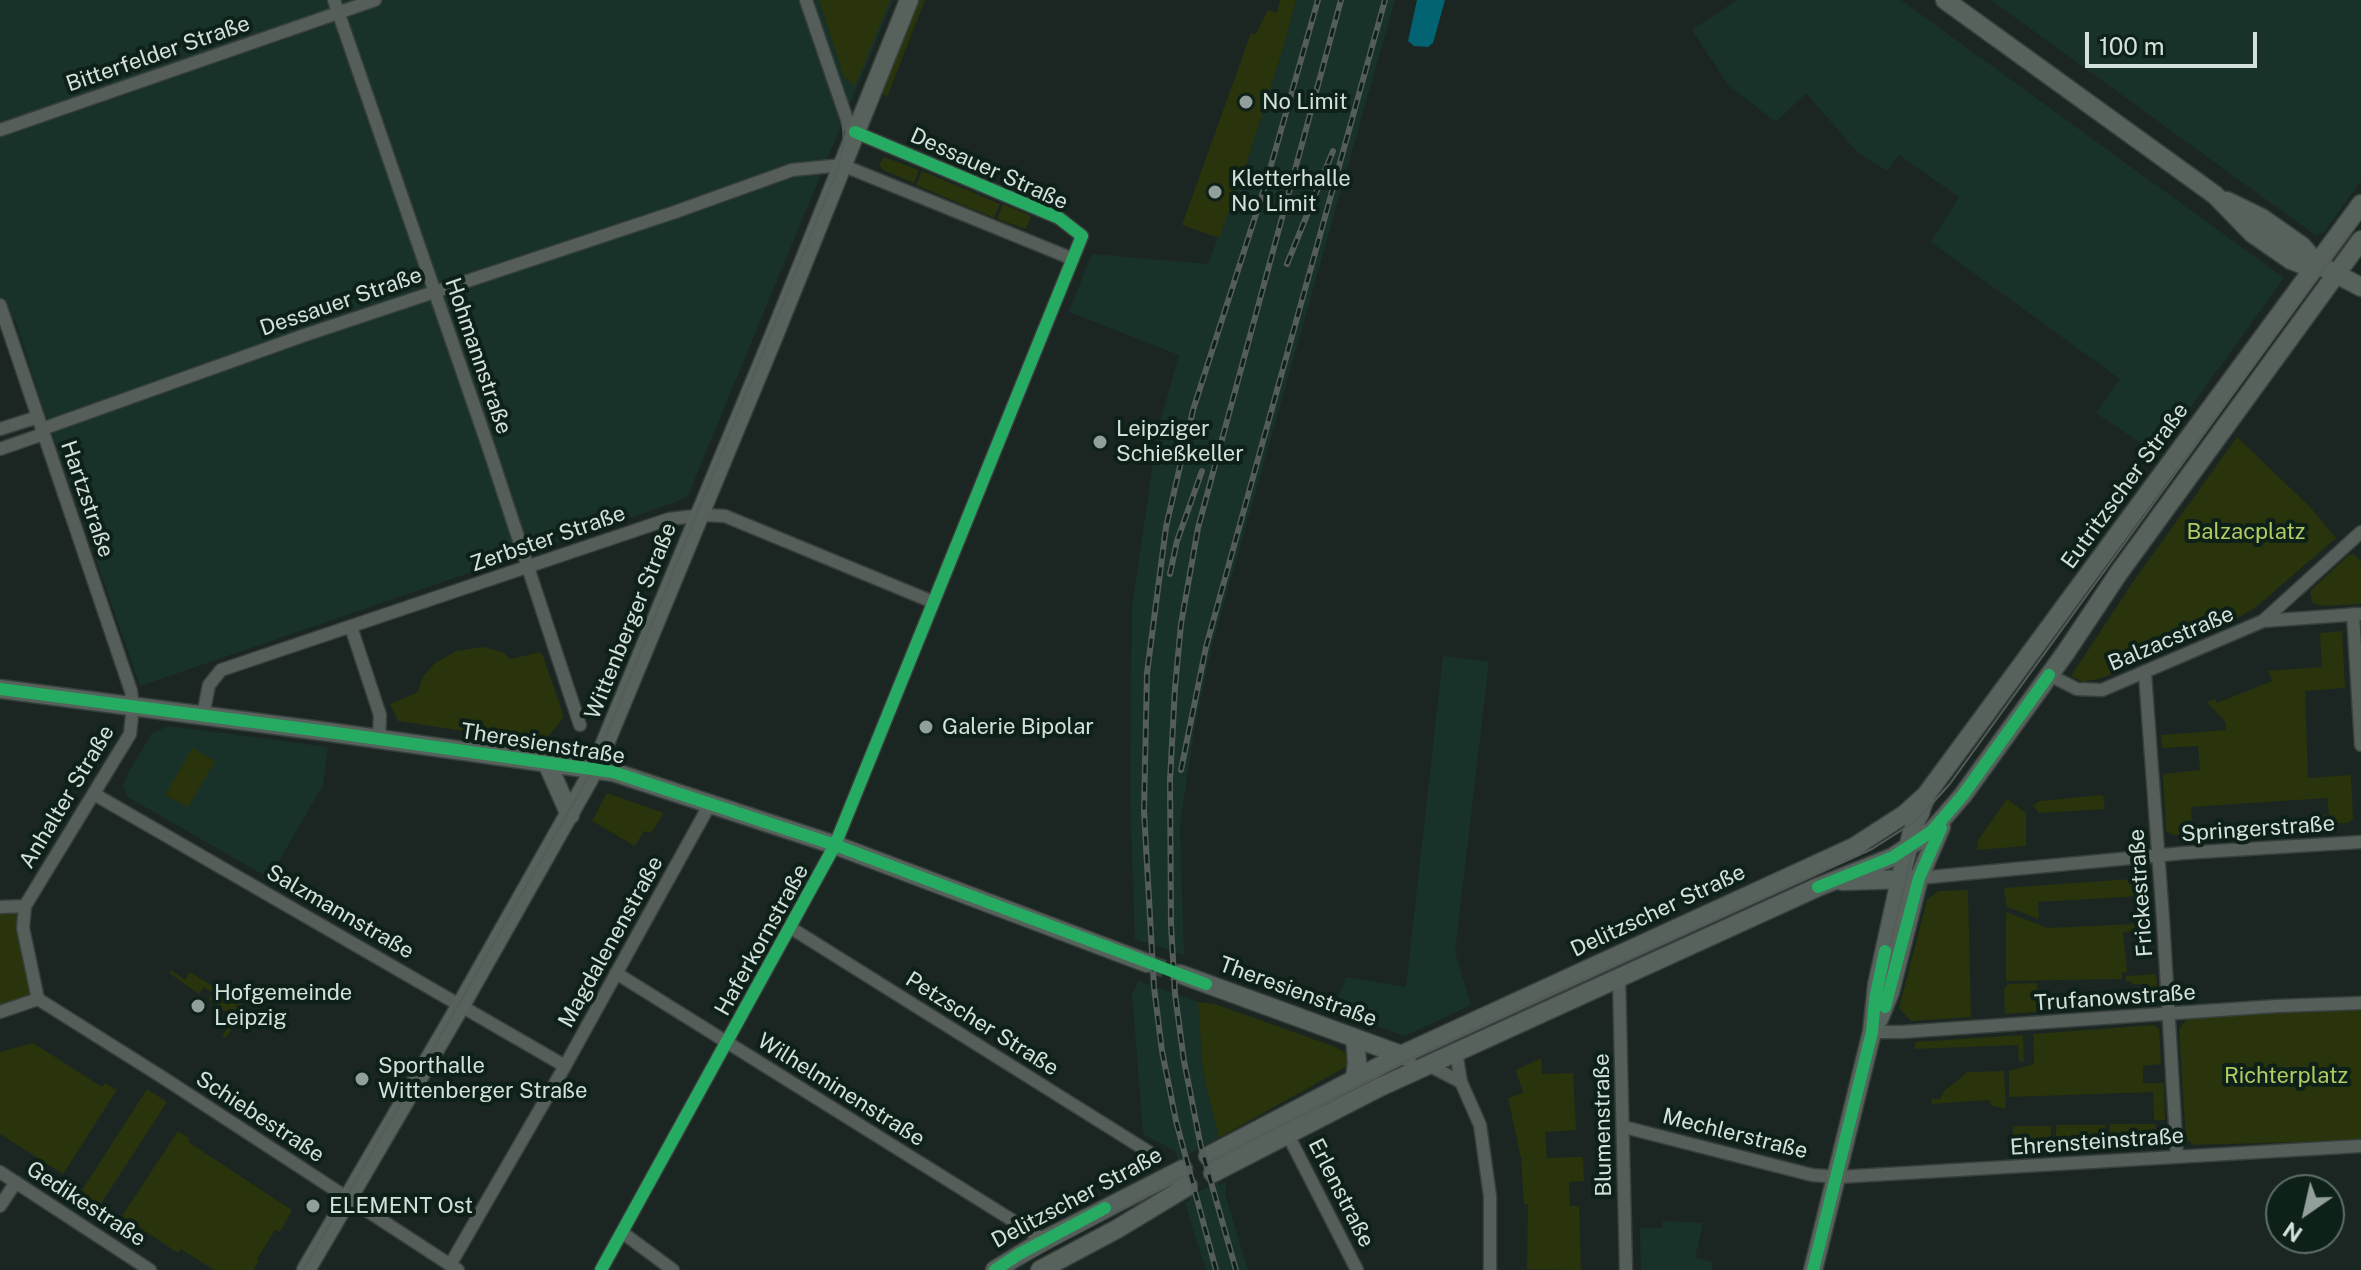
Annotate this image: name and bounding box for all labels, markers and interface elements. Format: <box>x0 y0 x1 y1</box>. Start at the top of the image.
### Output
street label: Bitterfelder Straße <box>63 10 253 98</box>
scale bar <box>2089 16 2261 66</box>
text: 100 m <box>2099 32 2165 60</box>
place label: No Limit <box>1262 89 1348 115</box>
marker: No Limit <box>1237 93 1255 111</box>
street label: Dessauer Straße <box>906 122 1072 216</box>
place label: Kletterhalle No Limit <box>1231 166 1351 218</box>
marker: Kletterhalle No Limit <box>1206 183 1224 201</box>
street label: Dessauer Straße <box>256 262 426 342</box>
street label: Hohmannstraße <box>439 274 517 438</box>
street label: Eutritzscher Straße <box>2056 398 2194 574</box>
place label: Leipziger Schießkeller <box>1116 416 1244 468</box>
marker: Leipziger Schießkeller <box>1091 433 1109 451</box>
street label: Hartzstraße <box>55 437 119 561</box>
street label: Zerbster Straße <box>467 500 629 578</box>
street label: Wittenberger Straße <box>580 519 682 723</box>
park label: Balzacplatz <box>2187 519 2305 545</box>
street label: Balzacstraße <box>2104 601 2238 677</box>
place label: Galerie Bipolar <box>942 714 1094 740</box>
street label: Theresienstraße <box>459 718 627 770</box>
marker: Galerie Bipolar <box>917 718 935 736</box>
street label: Anhalter Straße <box>14 721 120 873</box>
street label: Springerstraße <box>2180 810 2336 848</box>
street label: Frickestraße <box>2123 828 2159 958</box>
street label: Magdalenenstraße <box>553 852 669 1032</box>
street label: Salzmannstraße <box>262 859 418 965</box>
street label: Delitzscher Straße <box>1567 859 1749 963</box>
street label: Haferkornstraße <box>710 860 814 1020</box>
street label: Theresienstraße <box>1216 951 1380 1033</box>
street label: Petzscher Straße <box>901 966 1063 1082</box>
street label: Trufanowstraße <box>2033 979 2197 1017</box>
place label: Hofgemeinde Leipzig <box>214 980 352 1032</box>
marker: Hofgemeinde Leipzig <box>189 997 207 1015</box>
street label: Wilhelminenstraße <box>752 1028 930 1152</box>
place label: Sporthalle Wittenberger Straße <box>378 1053 588 1104</box>
street label: Blumenstraße <box>1589 1053 1617 1197</box>
park label: Richterplatz <box>2224 1063 2348 1089</box>
street label: Schiebestraße <box>191 1066 329 1168</box>
marker: Sporthalle Wittenberger Straße <box>353 1070 371 1088</box>
street label: Mechlerstraße <box>1660 1103 1810 1165</box>
street label: Ehrensteinstraße <box>2009 1123 2185 1161</box>
street label: Erlenstraße <box>1302 1134 1380 1252</box>
street label: Delitzscher Straße <box>987 1142 1167 1254</box>
street label: Gedikestraße <box>21 1156 151 1252</box>
north arrow <box>2265 1174 2345 1254</box>
place label: ELEMENT Ost <box>329 1193 473 1219</box>
marker: ELEMENT Ost <box>304 1197 322 1215</box>
text: N <box>2278 1217 2307 1248</box>

